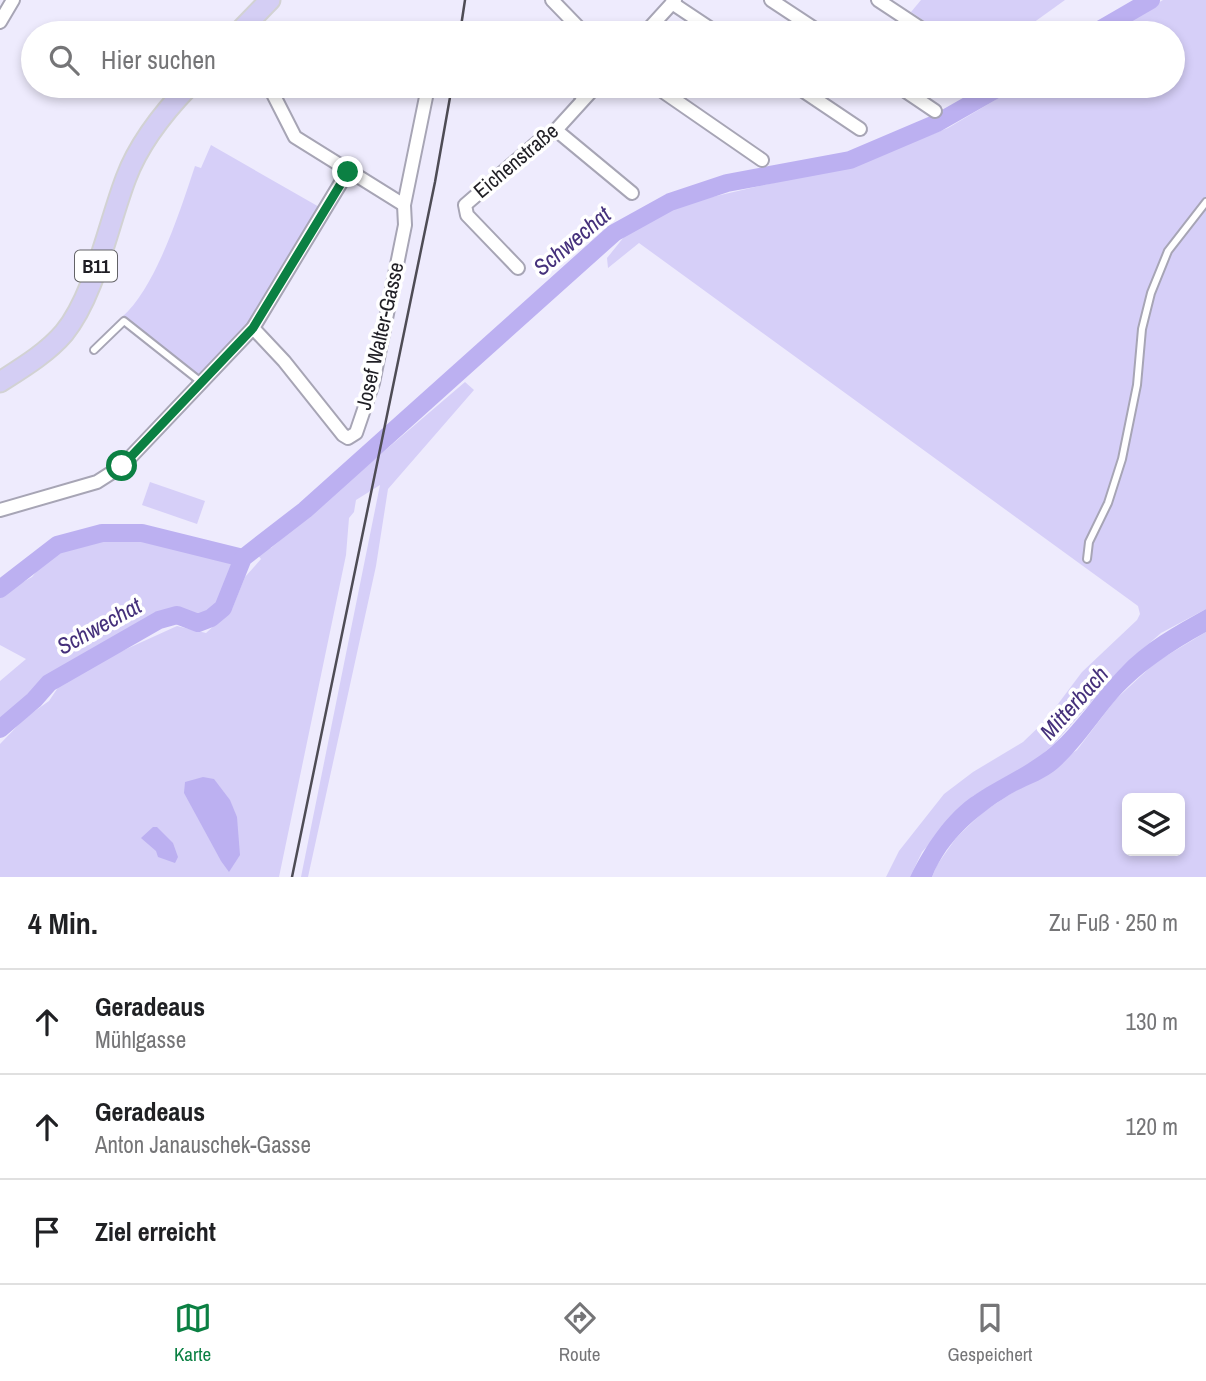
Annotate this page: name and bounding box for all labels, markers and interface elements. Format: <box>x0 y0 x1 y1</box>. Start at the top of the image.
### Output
search box <box>21 21 1185 98</box>
icon: search <box>45 41 83 79</box>
text: Hier suchen <box>101 42 216 77</box>
street label: Eichenstraße <box>467 117 564 205</box>
route end <box>332 156 363 187</box>
water label: Schwechat <box>526 199 618 282</box>
road number: B11 <box>75 250 117 282</box>
street label: Josef Walter-Gasse <box>348 259 411 413</box>
route start <box>106 450 137 481</box>
water label: Schwechat <box>51 589 147 661</box>
water label: Mitterbach <box>1032 659 1115 746</box>
map controls <box>1122 793 1185 856</box>
button: layers <box>1122 793 1185 856</box>
text: 4 Min. <box>28 903 98 943</box>
text: Zu Fuß · 250 m <box>1049 907 1178 938</box>
text: Geradeaus <box>95 989 205 1024</box>
icon: ahead <box>28 1003 66 1041</box>
text: 130 m <box>1126 1006 1178 1037</box>
text: Mühlgasse <box>95 1024 186 1055</box>
text: Geradeaus <box>95 1094 205 1129</box>
icon: ahead <box>28 1108 66 1146</box>
text: 120 m <box>1126 1111 1178 1142</box>
text: Anton Janauschek-Gasse <box>95 1129 311 1160</box>
icon: arrive <box>28 1213 66 1251</box>
text: Ziel erreicht <box>95 1214 216 1249</box>
tab: Karte <box>174 1299 212 1367</box>
tab: Route <box>559 1299 600 1367</box>
tab: Gespeichert <box>948 1299 1032 1367</box>

